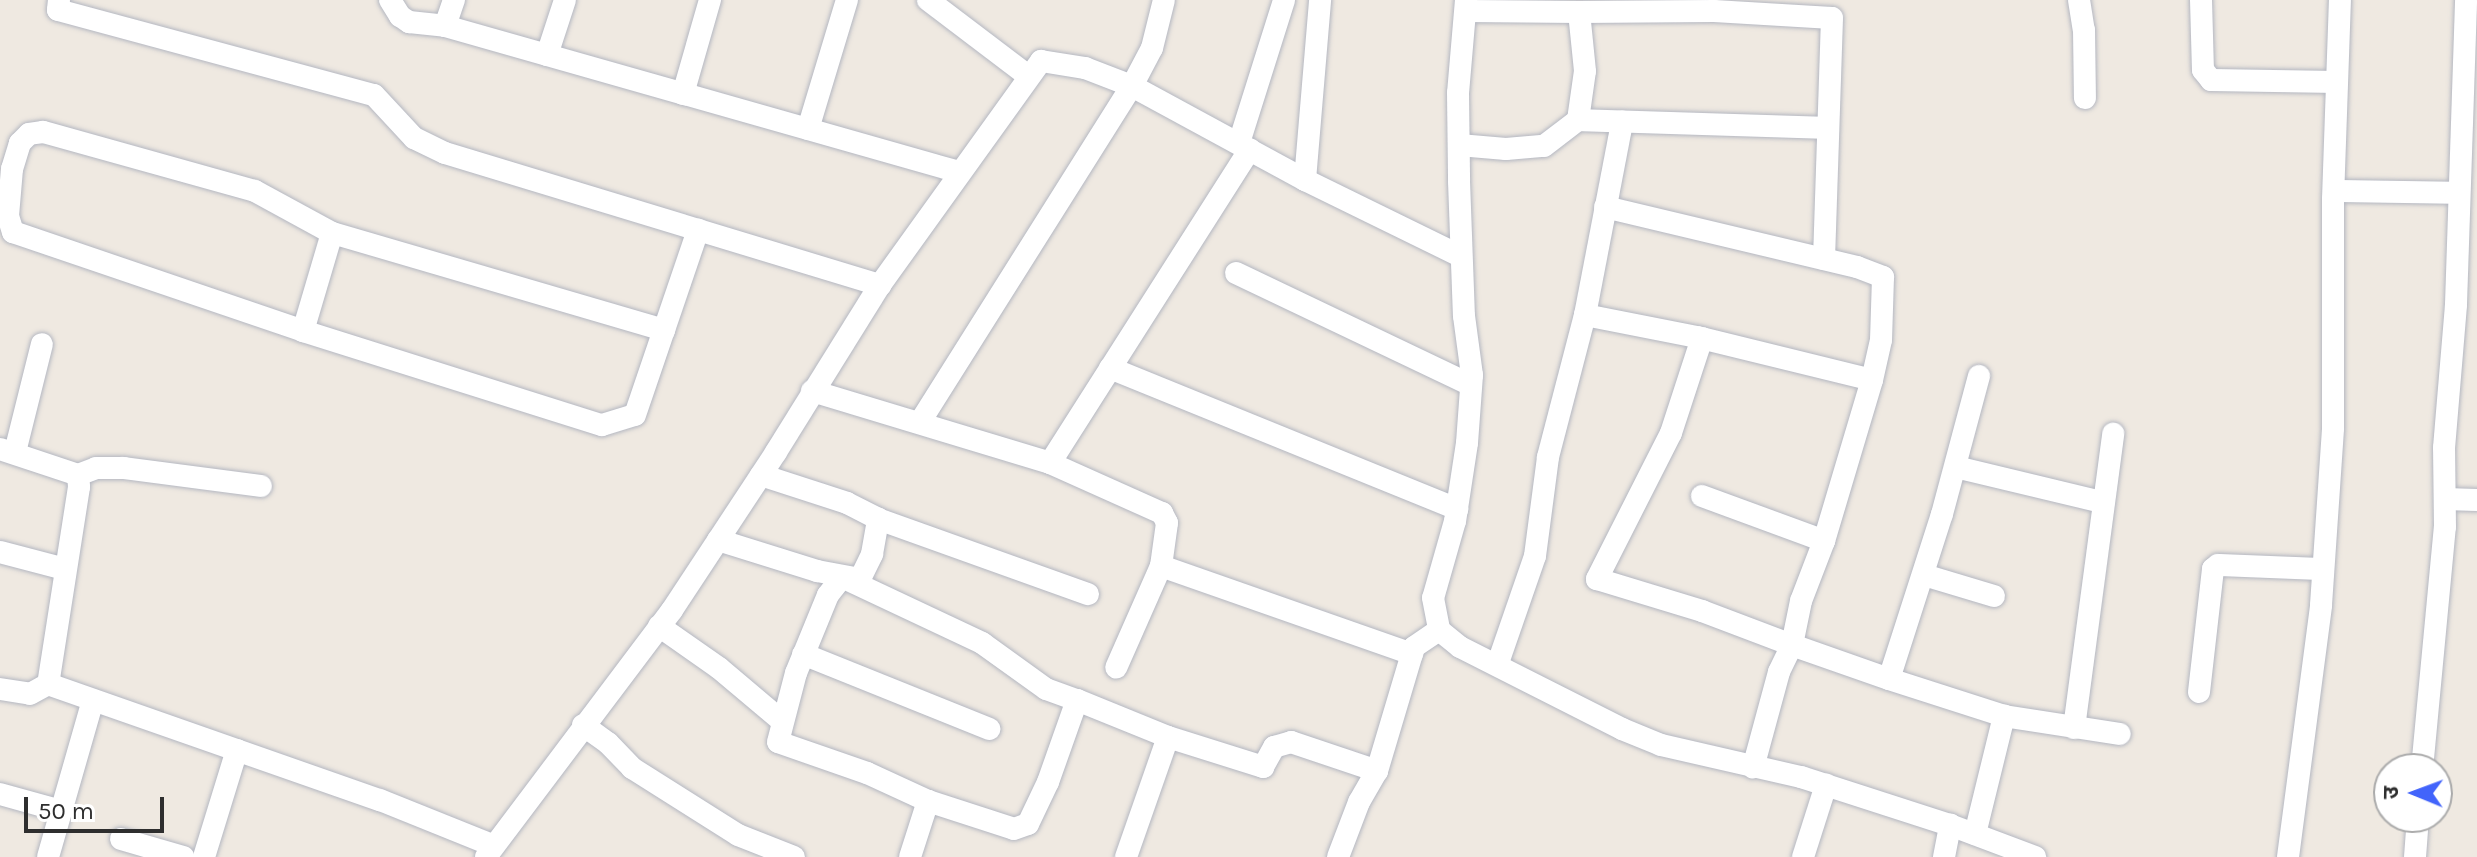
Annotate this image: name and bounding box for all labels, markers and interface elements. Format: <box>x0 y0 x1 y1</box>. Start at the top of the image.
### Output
north arrow <box>2373 753 2453 833</box>
scale bar <box>28 781 168 831</box>
text: उ <box>2378 786 2404 799</box>
text: 50 m <box>38 797 94 825</box>

